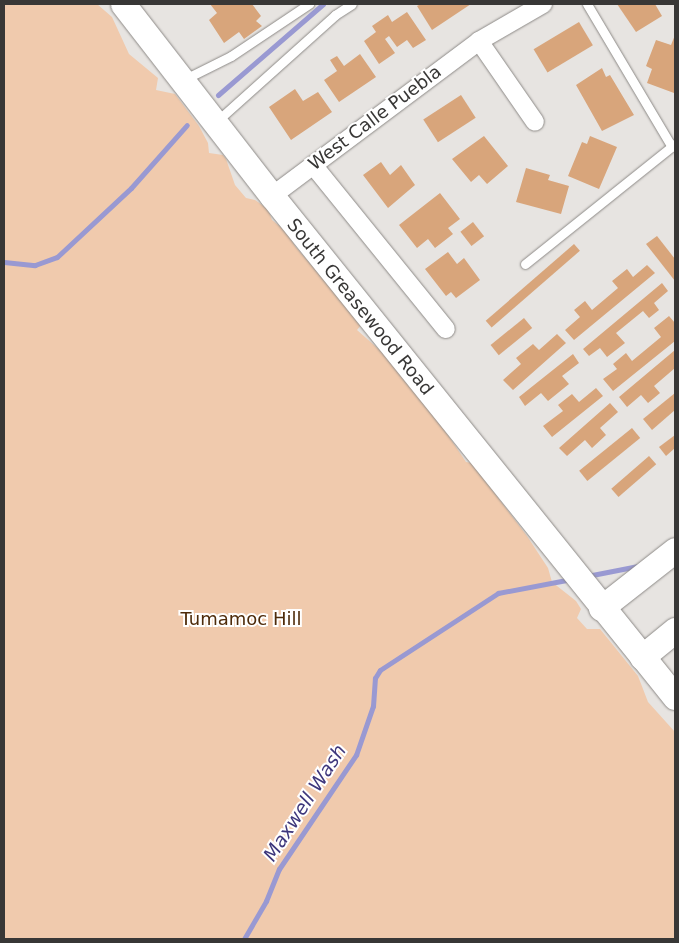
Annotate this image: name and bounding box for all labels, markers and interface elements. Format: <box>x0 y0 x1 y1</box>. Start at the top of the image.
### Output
street label: West Calle Puebla <box>304 61 446 175</box>
street label: South Greasewood Road <box>282 214 438 400</box>
park label: Tumamoc Hill <box>181 608 301 630</box>
water label: Maxwell Wash <box>259 740 351 866</box>

